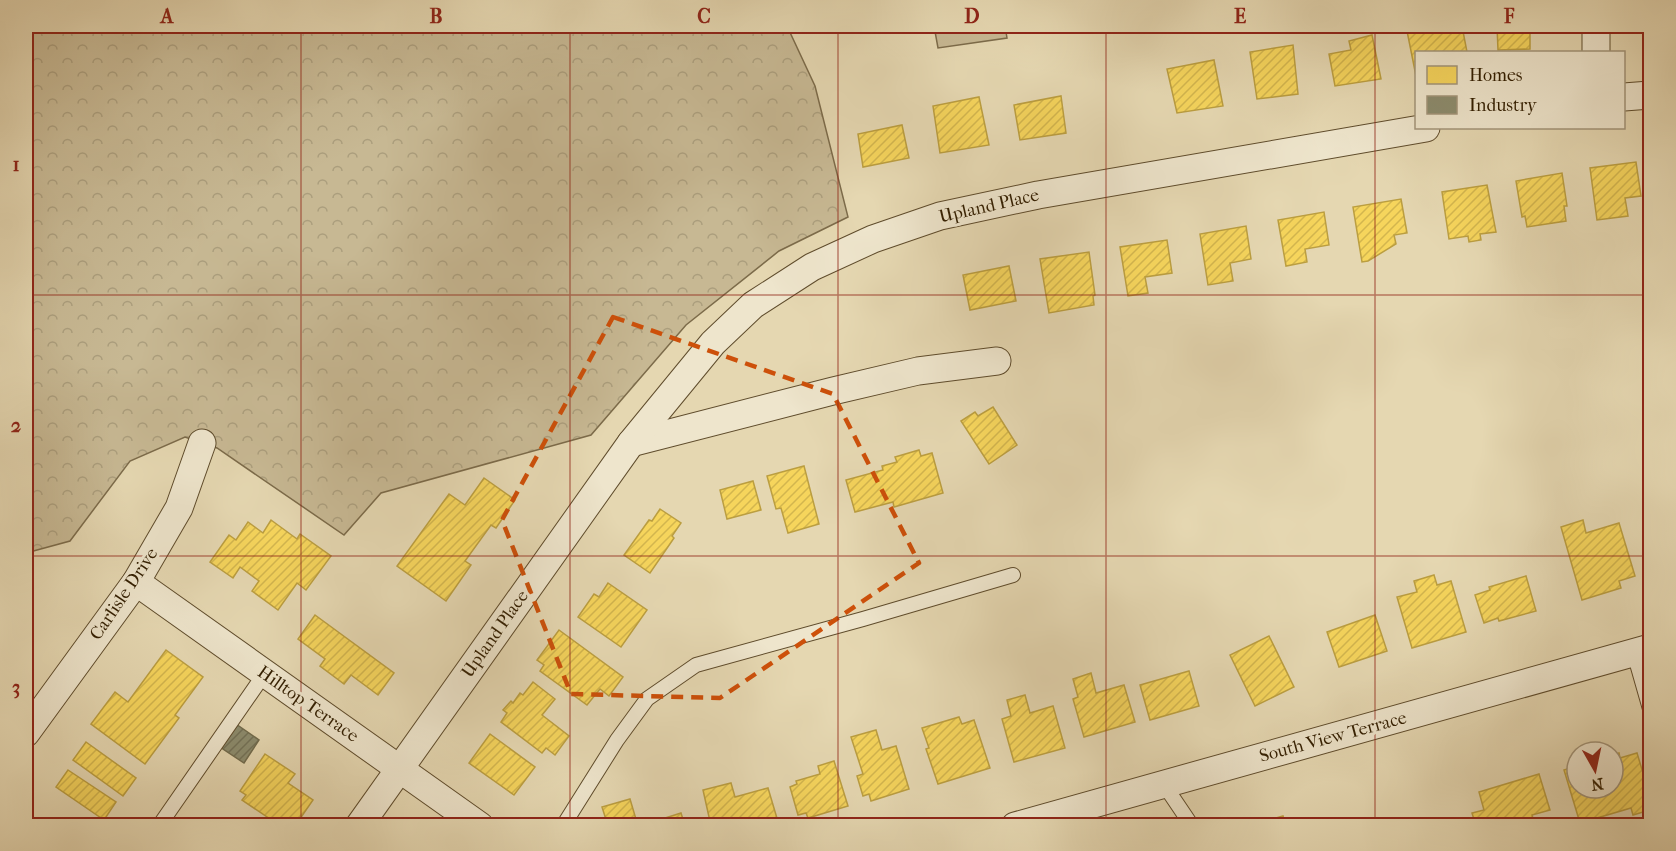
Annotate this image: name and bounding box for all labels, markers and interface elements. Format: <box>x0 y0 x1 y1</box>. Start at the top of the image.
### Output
text: A <box>159 5 175 28</box>
text: B <box>429 5 443 28</box>
text: C <box>697 5 711 28</box>
text: D <box>964 5 980 28</box>
text: E <box>1234 5 1246 28</box>
text: F <box>1503 5 1515 28</box>
legend <box>1415 51 1625 129</box>
text: Homes <box>1469 65 1523 86</box>
text: Industry <box>1469 95 1538 116</box>
text: 1 <box>12 153 20 176</box>
street label: Upland Place <box>937 184 1041 228</box>
text: 2 <box>11 414 21 437</box>
street label: Carlisle Drive <box>86 544 163 644</box>
street label: Upland Place <box>457 586 533 682</box>
street label: Hilltop Terrace <box>253 661 363 747</box>
text: 3 <box>12 676 20 699</box>
street label: South View Terrace <box>1257 707 1409 767</box>
north arrow <box>1565 740 1625 800</box>
text: N <box>1589 774 1605 795</box>

